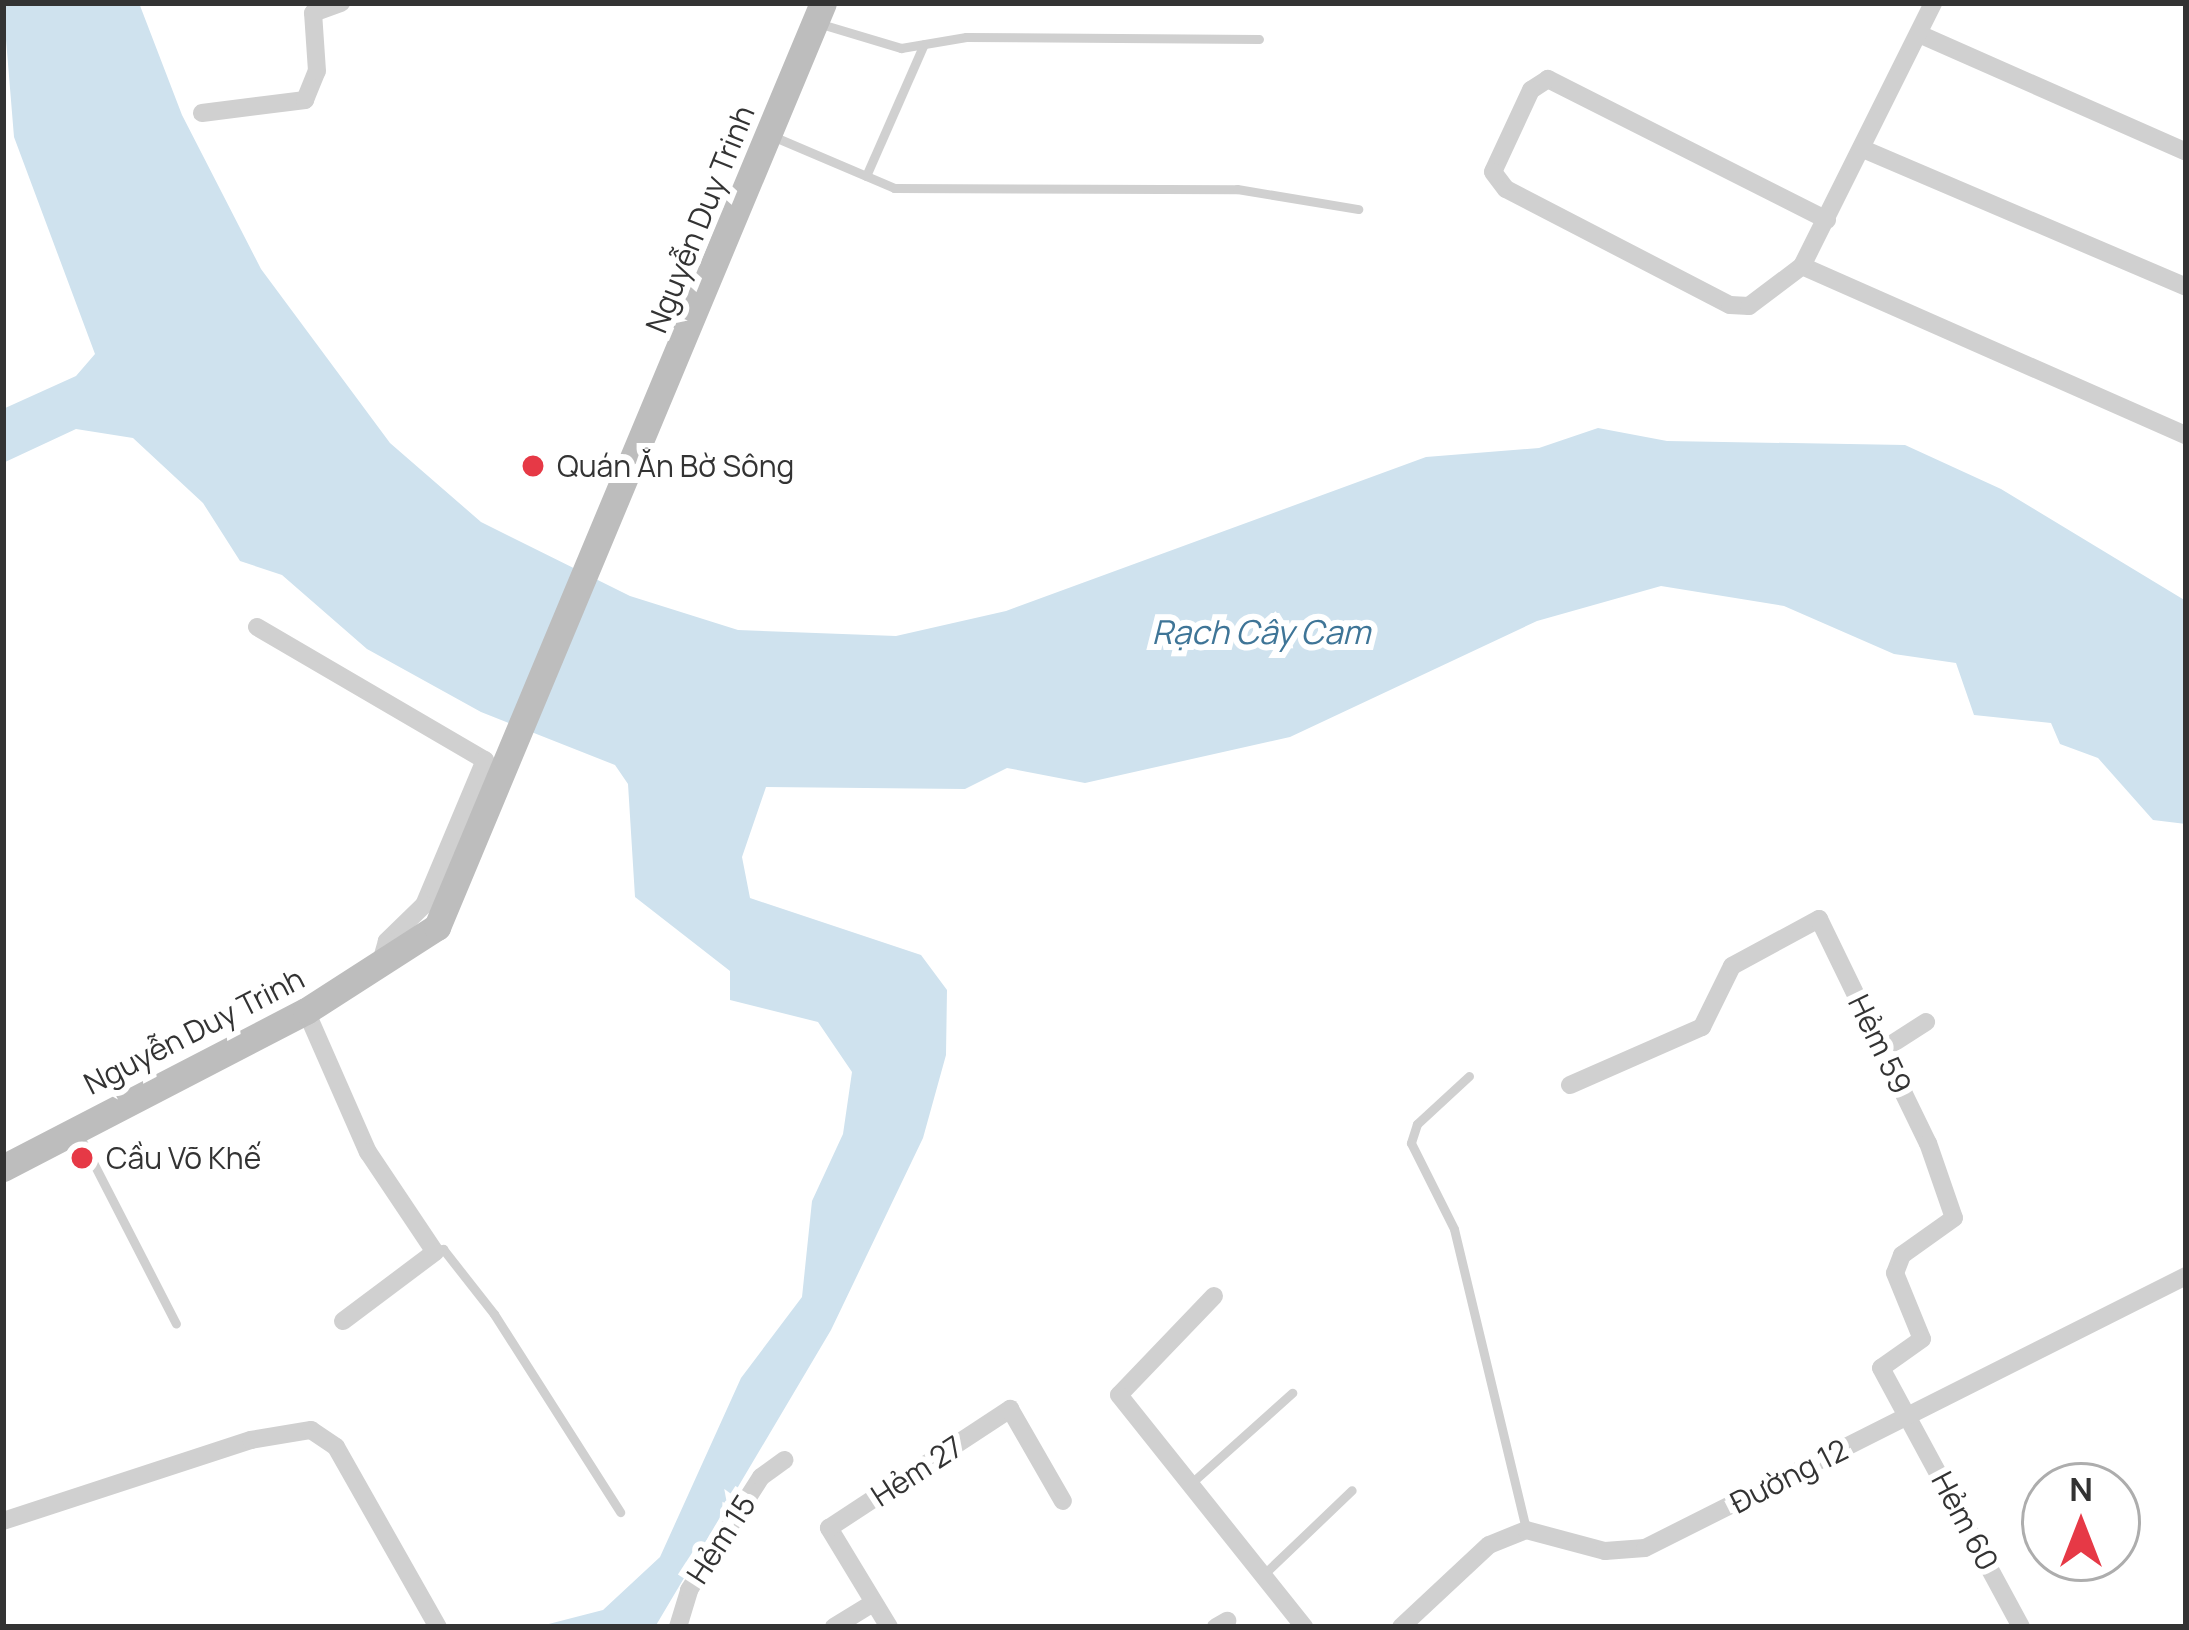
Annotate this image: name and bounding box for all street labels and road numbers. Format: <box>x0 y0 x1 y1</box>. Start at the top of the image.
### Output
street label: Nguyễn Duy Trinh <box>638 100 762 338</box>
street label: Nguyễn Duy Trinh <box>78 960 310 1102</box>
street label: Hẻm 59 <box>1841 989 1919 1099</box>
street label: Hẻm 27 <box>865 1428 969 1514</box>
street label: Đường 12 <box>1725 1431 1853 1521</box>
street label: Hẻm 60 <box>1924 1466 2006 1576</box>
street label: Hẻm 15 <box>679 1488 763 1590</box>

